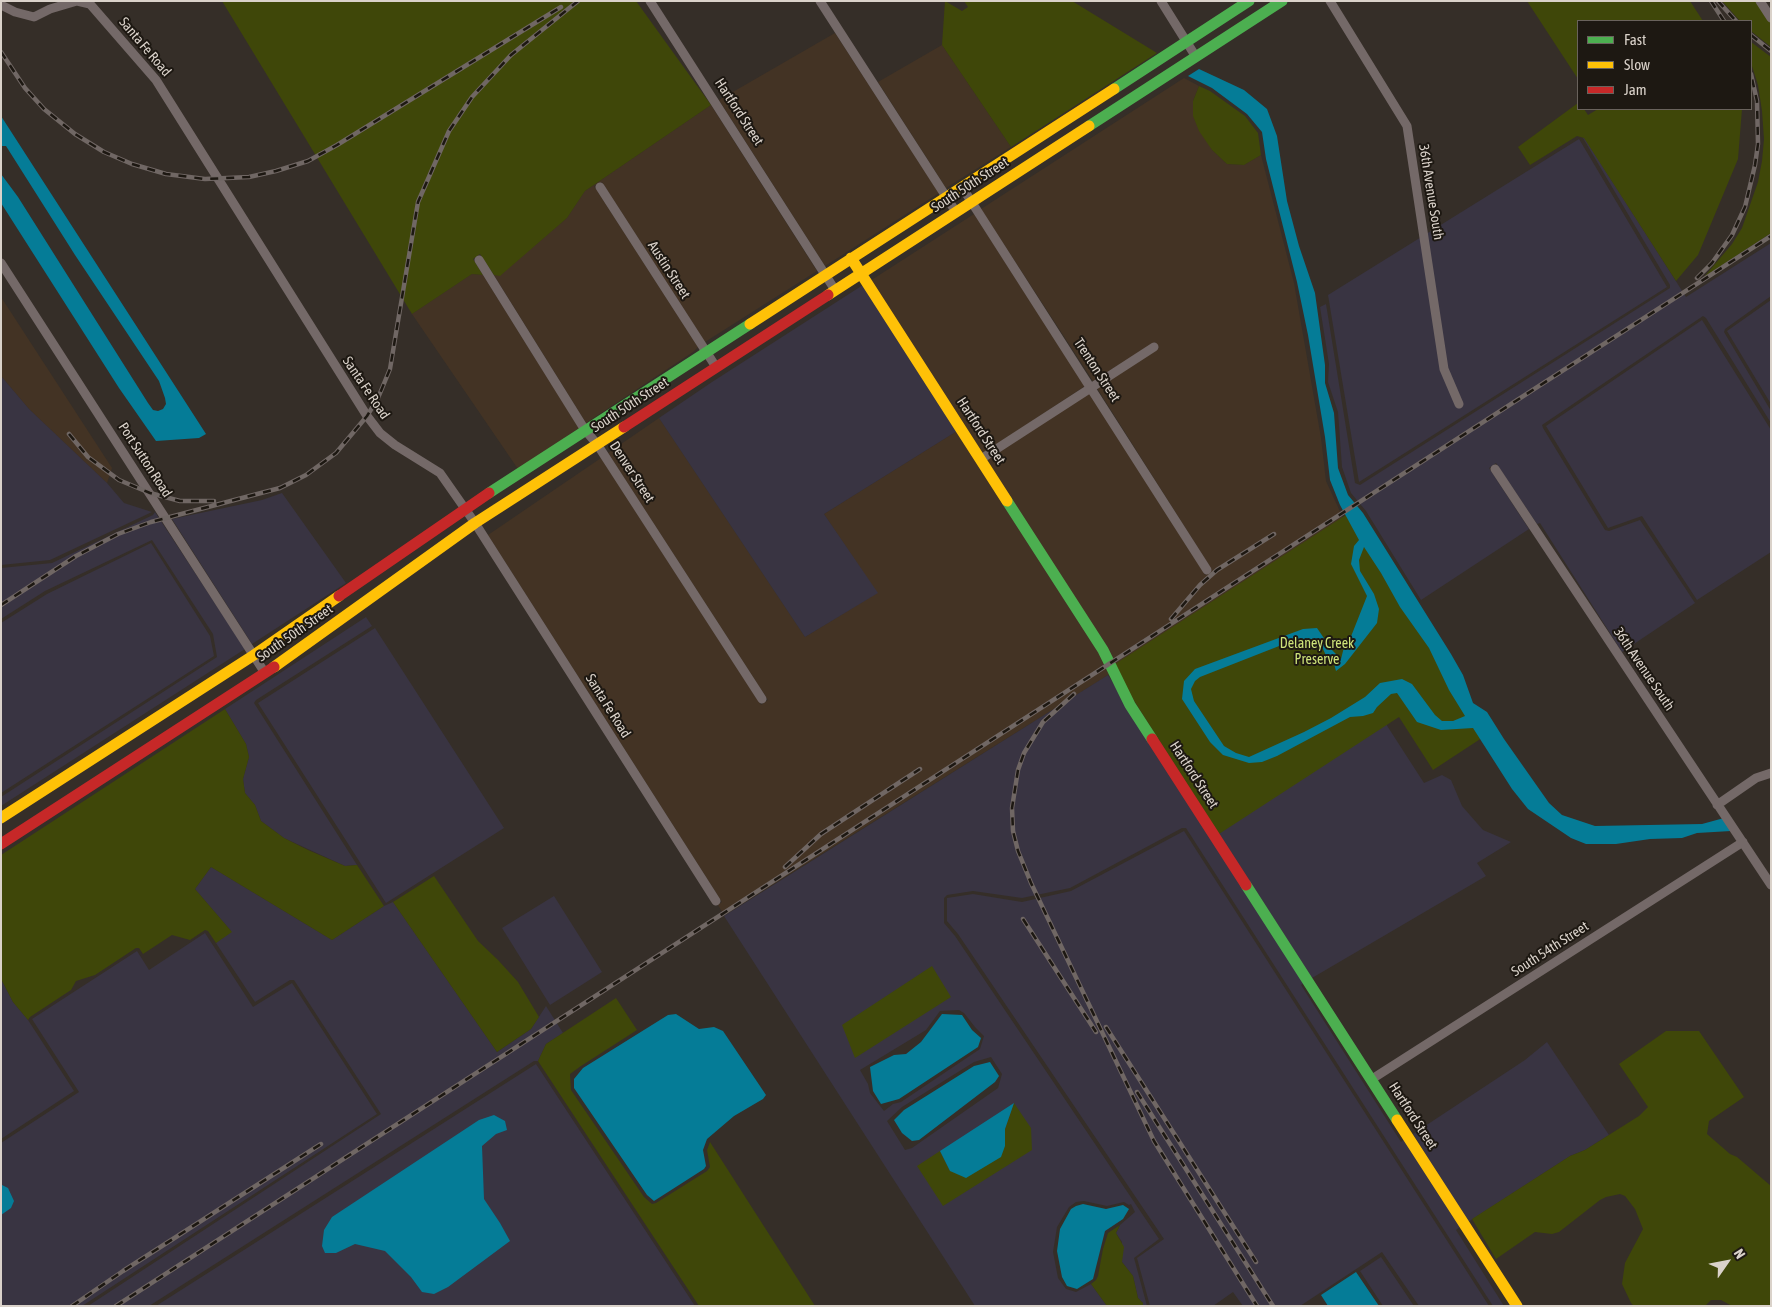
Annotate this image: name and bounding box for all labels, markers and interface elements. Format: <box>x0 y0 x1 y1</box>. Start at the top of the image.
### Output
street label: Santa Fe Road <box>115 14 175 80</box>
legend <box>1577 20 1752 110</box>
text: Fast <box>1624 31 1646 48</box>
text: Slow <box>1624 56 1650 73</box>
street label: Hartford Street <box>711 75 767 149</box>
text: Jam <box>1624 81 1647 98</box>
street label: 36th Avenue South <box>1415 143 1447 241</box>
street label: South 50th Street <box>928 154 1012 216</box>
street label: Austin Street <box>644 238 694 302</box>
street label: Trenton Street <box>1070 335 1124 405</box>
street label: Santa Fe Road <box>339 353 393 423</box>
street label: South 50th Street <box>588 374 672 436</box>
street label: Hartford Street <box>953 394 1009 468</box>
street label: Port Sutton Road <box>115 419 175 501</box>
street label: Denver Street <box>606 438 658 506</box>
street label: South 50th Street <box>254 601 336 665</box>
street label: 36th Avenue South <box>1610 624 1678 714</box>
park label: Delaney Creek Preserve <box>1280 636 1354 669</box>
street label: Santa Fe Road <box>582 671 634 741</box>
street label: Hartford Street <box>1166 738 1222 812</box>
street label: South 54th Street <box>1508 918 1592 980</box>
street label: Hartford Street <box>1385 1079 1441 1153</box>
north arrow <box>1702 1237 1752 1287</box>
text: N <box>1731 1246 1749 1262</box>

